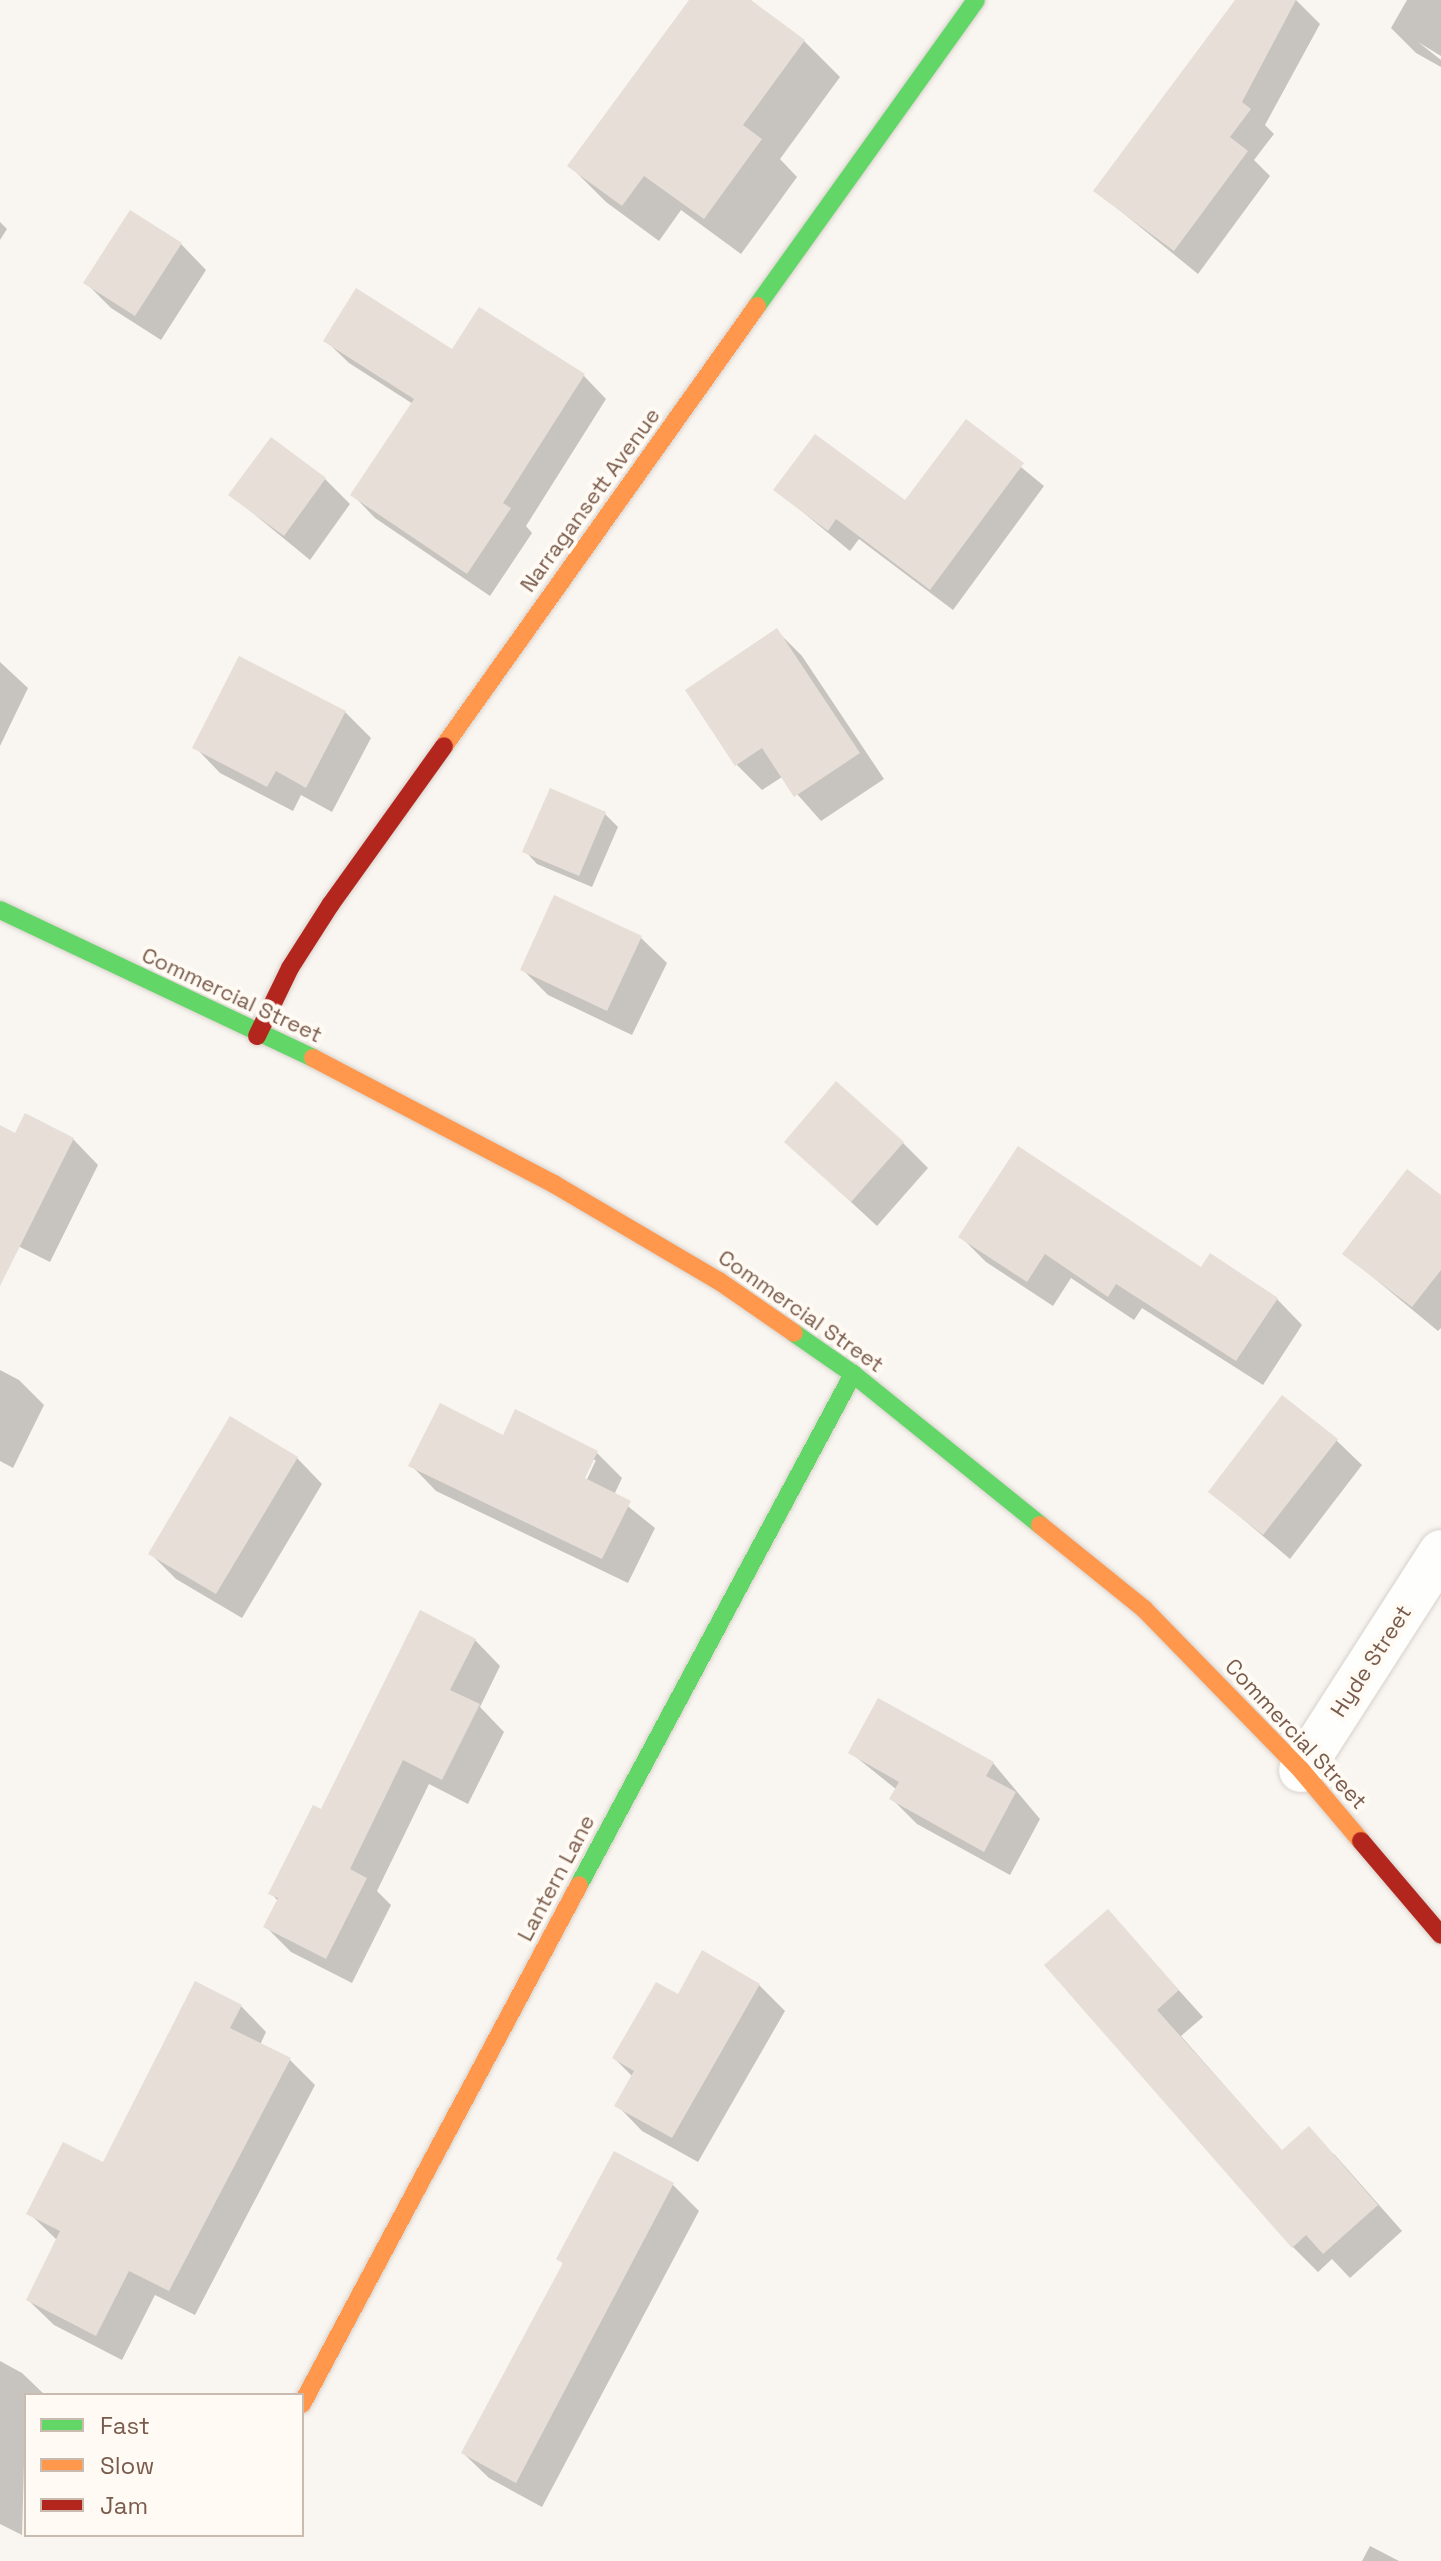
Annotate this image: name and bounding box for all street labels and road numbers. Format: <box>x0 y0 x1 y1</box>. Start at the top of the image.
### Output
street label: Narragansett Avenue <box>514 403 666 597</box>
street label: Commercial Street <box>138 942 326 1048</box>
street label: Commercial Street <box>713 1244 889 1378</box>
street label: Hyde Street <box>1325 1600 1417 1722</box>
street label: Commercial Street <box>1220 1653 1372 1815</box>
street label: Lantern Lane <box>512 1810 600 1946</box>

